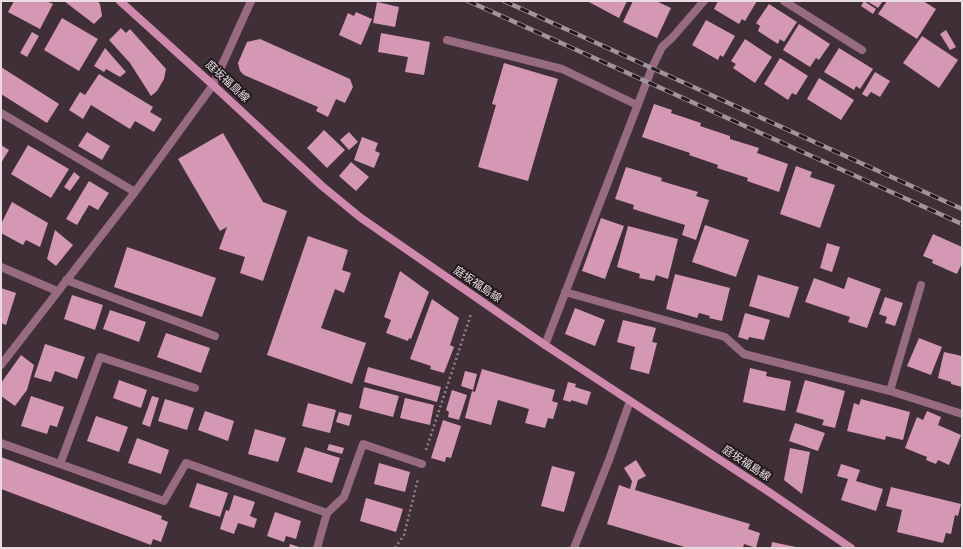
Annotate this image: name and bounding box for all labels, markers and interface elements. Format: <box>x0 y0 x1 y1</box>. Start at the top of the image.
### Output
street label: 庭坂福島線 <box>202 58 252 106</box>
street label: 庭坂福島線 <box>451 264 503 306</box>
street label: 庭坂福島線 <box>719 443 773 485</box>

